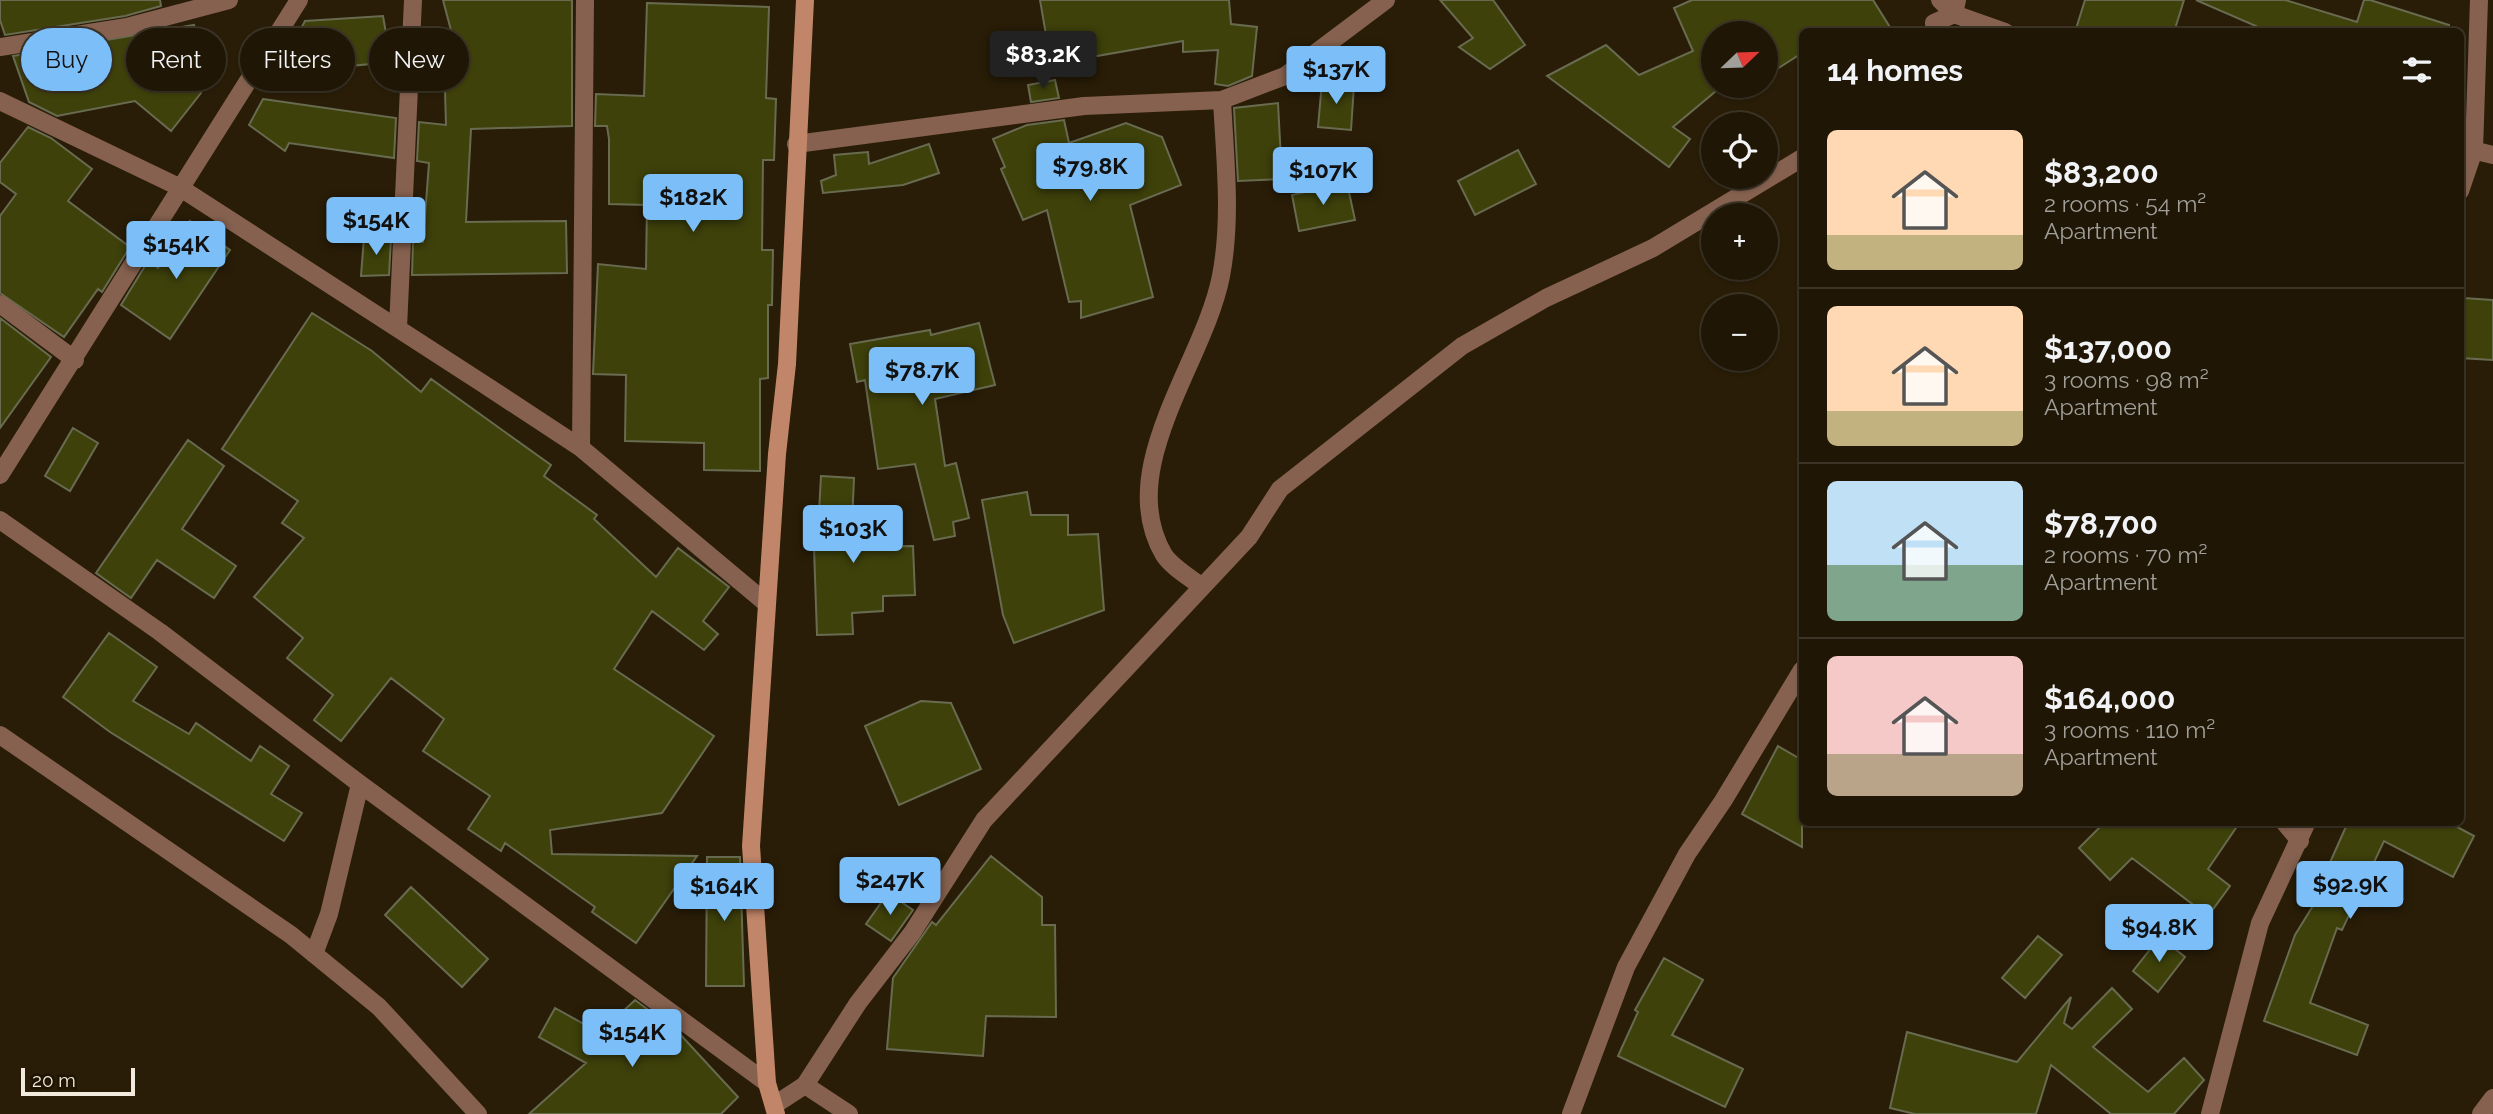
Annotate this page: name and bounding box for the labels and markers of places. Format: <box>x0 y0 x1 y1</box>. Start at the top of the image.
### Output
pin: $83.2K <box>986 32 1100 91</box>
pin: $137K <box>1287 46 1385 106</box>
pin: $79.8K <box>1033 144 1147 203</box>
pin: $107K <box>1274 148 1372 207</box>
pin: $182K <box>644 174 742 234</box>
pin: $154K <box>327 198 425 257</box>
pin: $154K <box>127 222 225 281</box>
pin: $78.7K <box>865 348 979 407</box>
pin: $103K <box>804 505 902 565</box>
pin: $247K <box>841 858 939 917</box>
pin: $92.9K <box>2293 862 2407 921</box>
pin: $164K <box>675 864 773 923</box>
pin: $94.8K <box>2102 904 2216 964</box>
pin: $154K <box>583 1010 681 1069</box>

